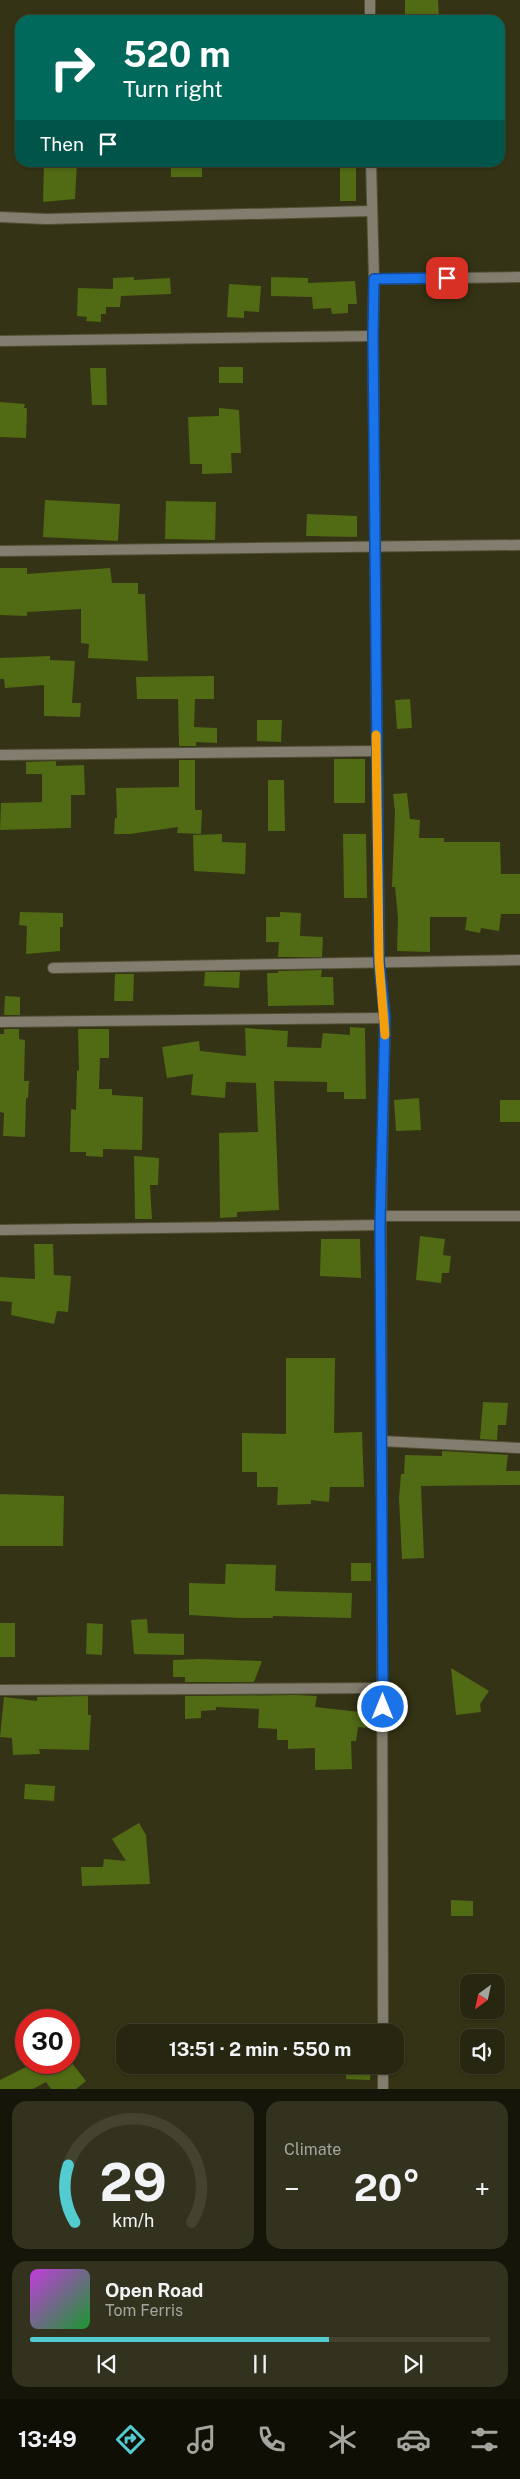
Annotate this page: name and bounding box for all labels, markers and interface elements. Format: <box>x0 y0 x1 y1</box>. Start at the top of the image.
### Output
text: 520 m <box>123 34 231 75</box>
icon: right <box>40 35 105 100</box>
text: Turn right <box>123 76 223 102</box>
icon: arrive <box>94 130 122 158</box>
text: Then <box>40 133 84 155</box>
pin <box>426 257 468 299</box>
icon: arrive <box>433 264 461 292</box>
position arrow <box>356 1680 408 1732</box>
north arrow <box>460 1974 505 2019</box>
map controls <box>460 1974 505 2074</box>
speed limit sign: 30 <box>15 2009 80 2074</box>
button: sound <box>460 2029 505 2074</box>
text: 13:51 · 2 min · 550 m <box>169 2038 351 2060</box>
text: Climate <box>284 2140 341 2159</box>
text: 29 <box>99 2152 167 2213</box>
text: 20° <box>354 2165 420 2210</box>
text: − <box>284 2172 300 2205</box>
text: + <box>474 2172 490 2205</box>
text: km/h <box>112 2210 154 2231</box>
text: Open Road <box>105 2279 203 2301</box>
text: Tom Ferris <box>105 2301 183 2320</box>
icon: previous <box>93 2350 121 2378</box>
icon: pause <box>246 2350 274 2378</box>
icon: next <box>399 2350 427 2378</box>
icon: directions <box>113 2422 148 2457</box>
icon: music <box>184 2422 219 2457</box>
icon: phone <box>254 2422 289 2457</box>
icon: climate <box>325 2422 360 2457</box>
icon: car <box>396 2422 431 2457</box>
icon: filters <box>467 2422 502 2457</box>
text: 13:49 <box>18 2426 77 2452</box>

